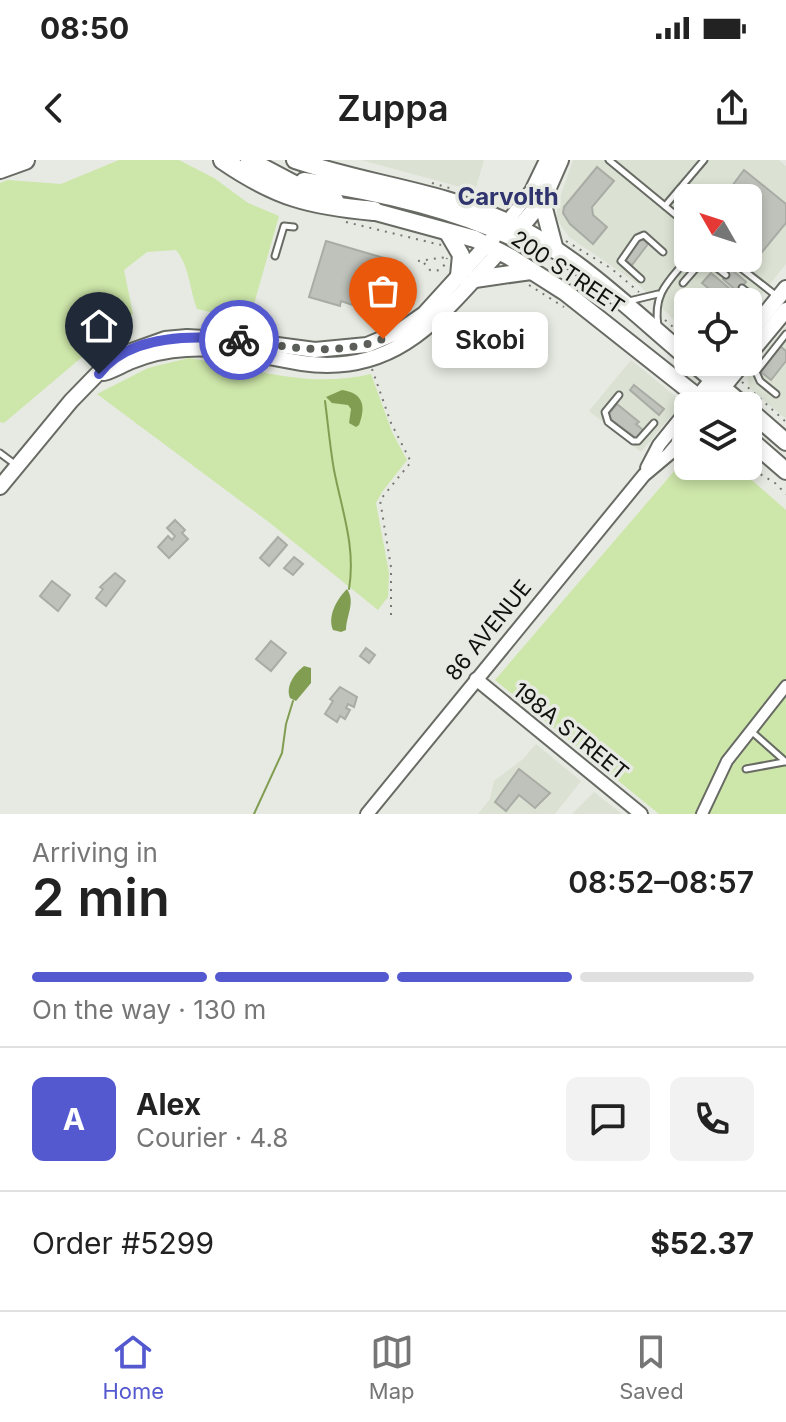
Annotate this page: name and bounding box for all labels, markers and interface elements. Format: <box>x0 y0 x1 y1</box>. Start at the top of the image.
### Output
text: 08:50 <box>40 10 129 46</box>
icon: back <box>32 86 76 130</box>
text: Zuppa <box>337 86 449 130</box>
icon: share <box>710 86 754 130</box>
district label: Carvolth <box>457 182 559 211</box>
north arrow <box>674 184 762 272</box>
map controls <box>674 184 762 480</box>
street label: 200 STREET <box>507 225 629 319</box>
pin <box>349 257 417 339</box>
icon: bag <box>361 269 405 313</box>
button: locate <box>674 288 762 376</box>
pin <box>65 292 133 374</box>
courier <box>199 300 279 380</box>
icon: home <box>77 304 121 348</box>
callout: Skobi <box>431 311 547 367</box>
icon: bike <box>217 318 261 362</box>
text: Skobi <box>455 324 525 355</box>
button: layers <box>674 392 762 480</box>
street label: 86 AVENUE <box>440 575 536 685</box>
street label: 198A STREET <box>508 677 634 785</box>
text: Arriving in <box>32 837 158 868</box>
text: 08:52–08:57 <box>568 864 754 900</box>
text: 2 min <box>32 866 170 929</box>
text: On the way · 130 m <box>32 994 266 1025</box>
button: chat <box>566 1077 650 1161</box>
button: phone <box>670 1077 754 1161</box>
text: Alex <box>136 1086 201 1122</box>
text: A <box>63 1101 85 1137</box>
text: Courier · 4.8 <box>136 1122 288 1153</box>
text: Order #5299 <box>32 1225 214 1261</box>
text: $52.37 <box>650 1225 754 1261</box>
tab: Home <box>102 1330 164 1404</box>
tab: Map <box>369 1330 414 1404</box>
tab: Saved <box>619 1330 684 1404</box>

